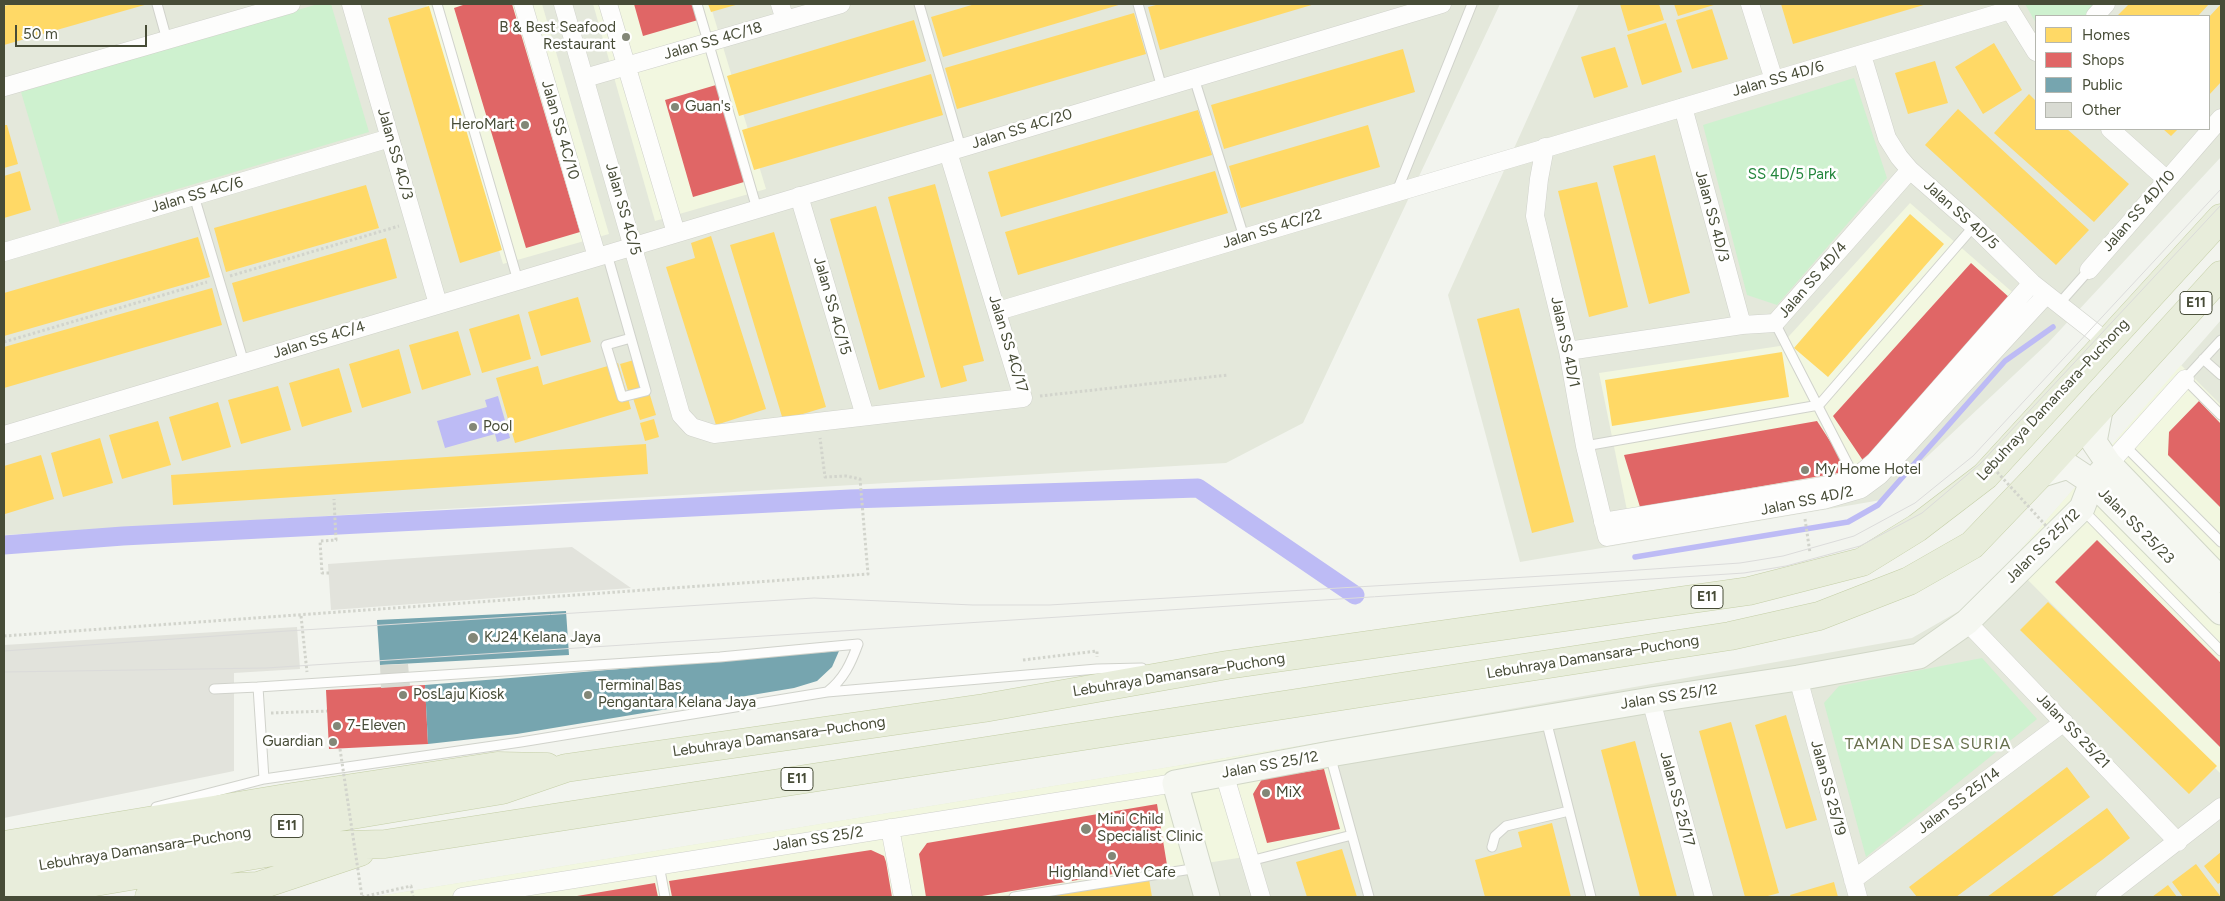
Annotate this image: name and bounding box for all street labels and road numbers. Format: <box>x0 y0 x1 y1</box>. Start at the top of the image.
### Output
street label: Jalan SS 4C/18 <box>662 18 764 64</box>
street label: Jalan SS 4D/6 <box>1730 57 1826 101</box>
street label: Jalan SS 4C/10 <box>537 78 583 182</box>
street label: Jalan SS 4C/20 <box>969 105 1075 153</box>
street label: Jalan SS 4C/3 <box>373 106 417 202</box>
street label: Jalan SS 4C/5 <box>601 161 645 257</box>
street label: Jalan SS 4D/10 <box>2099 167 2179 255</box>
street label: Jalan SS 4D/3 <box>1691 168 1733 264</box>
street label: Jalan SS 4C/6 <box>149 173 245 217</box>
street label: Jalan SS 4D/5 <box>1920 177 2002 253</box>
street label: Jalan SS 4C/22 <box>1220 205 1324 253</box>
street label: Jalan SS 4D/4 <box>1775 238 1851 322</box>
street label: Jalan SS 4C/15 <box>809 255 855 357</box>
road number: E11 <box>2180 292 2212 314</box>
street label: Jalan SS 4C/17 <box>985 293 1031 395</box>
street label: Jalan SS 4D/1 <box>1547 295 1583 389</box>
street label: Lebuhraya Damansara–Puchong <box>1973 315 2133 485</box>
street label: Jalan SS 4C/4 <box>271 317 367 363</box>
street label: Jalan SS 4D/2 <box>1759 482 1855 520</box>
street label: Jalan SS 25/23 <box>2094 484 2178 568</box>
street label: Jalan SS 25/12 <box>2002 505 2084 587</box>
road number: E11 <box>1691 586 1723 608</box>
street label: Lebuhraya Damansara–Puchong <box>1485 631 1701 683</box>
street label: Lebuhraya Damansara–Puchong <box>1071 649 1287 701</box>
street label: Jalan SS 25/12 <box>1619 680 1719 714</box>
street label: Jalan SS 25/21 <box>2033 690 2113 772</box>
street label: Lebuhraya Damansara–Puchong <box>671 713 887 761</box>
street label: Jalan SS 25/19 <box>1807 738 1849 838</box>
street label: Jalan SS 25/12 <box>1220 748 1320 782</box>
street label: Jalan SS 25/17 <box>1656 750 1698 848</box>
street label: Jalan SS 25/14 <box>1914 764 2004 838</box>
road number: E11 <box>781 768 813 791</box>
road number: E11 <box>271 814 303 838</box>
street label: Lebuhraya Damansara–Puchong <box>37 823 253 875</box>
street label: Jalan SS 25/2 <box>771 823 865 855</box>

